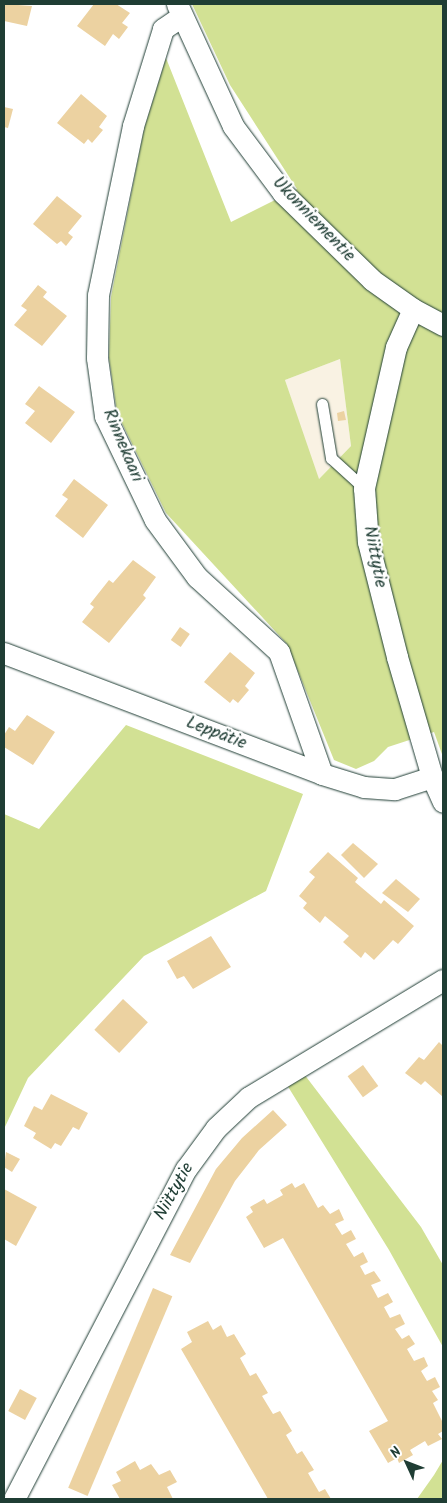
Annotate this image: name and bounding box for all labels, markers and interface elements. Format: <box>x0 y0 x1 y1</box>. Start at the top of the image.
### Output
street label: Ukonniementie <box>267 173 359 267</box>
street label: Rinnekaari <box>97 406 147 486</box>
street label: Niittytie <box>357 524 391 590</box>
street label: Leppätie <box>183 713 249 755</box>
street label: Niittytie <box>150 1159 200 1225</box>
north arrow <box>382 1438 432 1488</box>
text: N <box>385 1442 407 1464</box>

